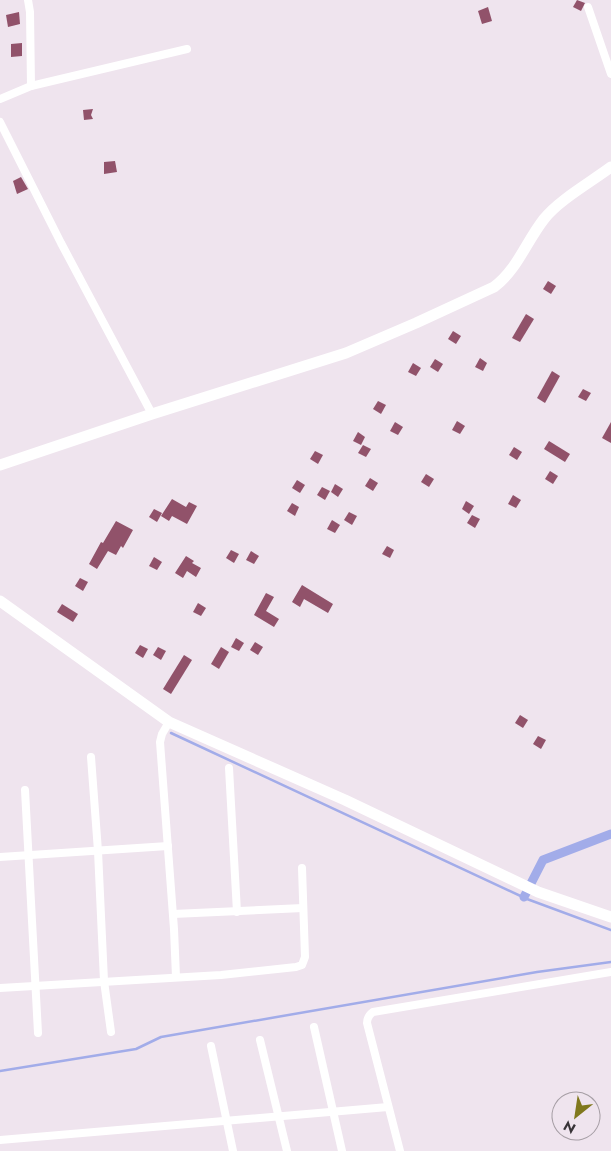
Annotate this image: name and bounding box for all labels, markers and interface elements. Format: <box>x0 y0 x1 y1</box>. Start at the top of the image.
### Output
north arrow <box>551 1091 601 1141</box>
text: N <box>560 1116 579 1139</box>

